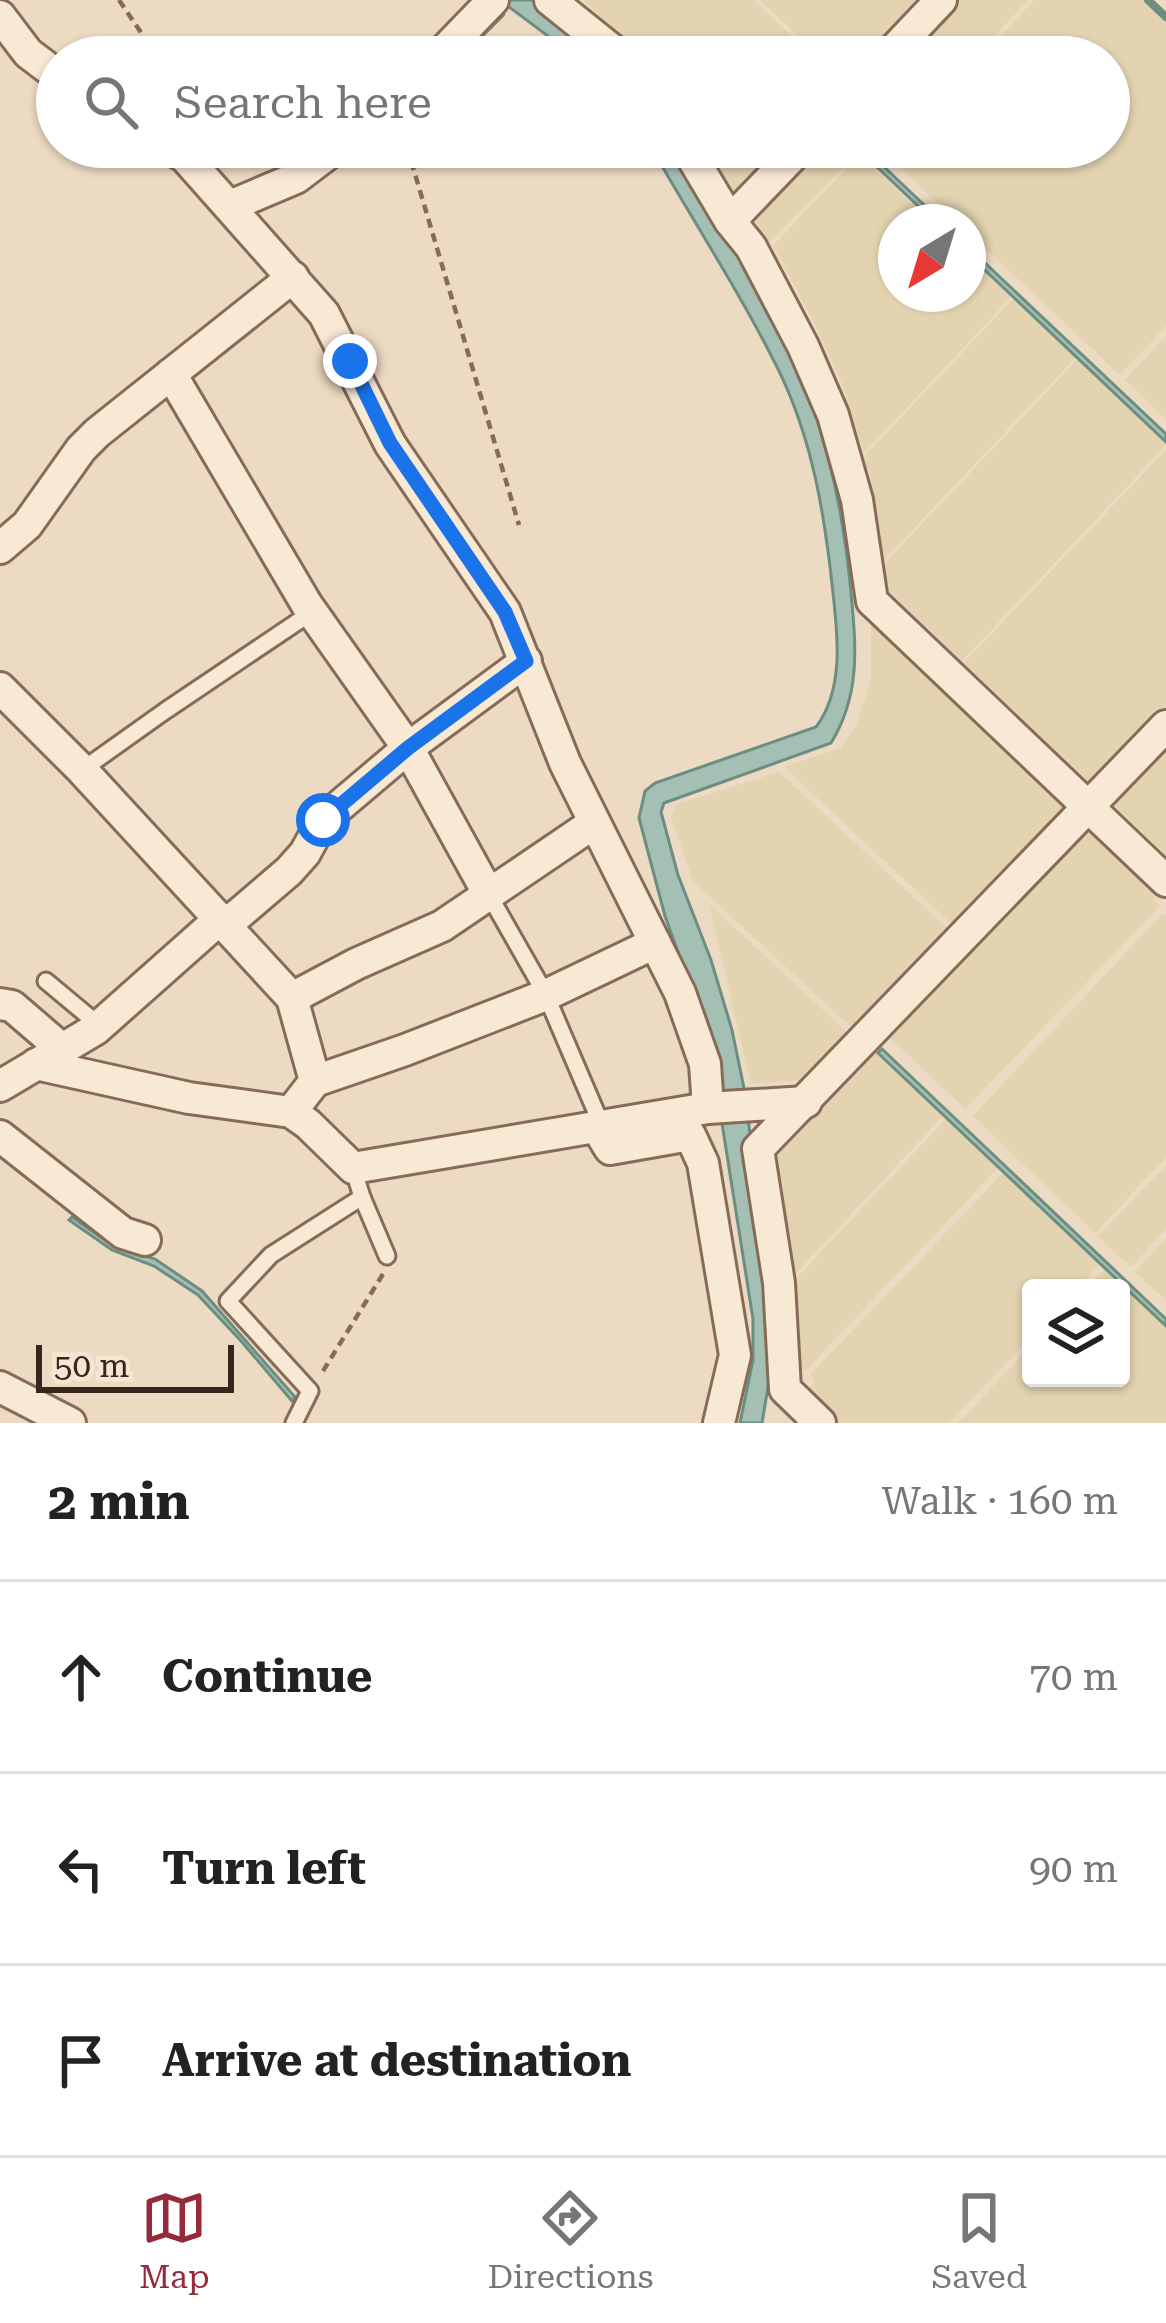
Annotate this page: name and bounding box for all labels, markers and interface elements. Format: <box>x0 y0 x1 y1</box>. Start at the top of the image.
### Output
search box <box>36 36 1130 168</box>
icon: search <box>78 69 144 135</box>
text: Search here <box>174 76 432 129</box>
north arrow <box>878 204 986 312</box>
route end <box>323 334 377 388</box>
route start <box>296 793 350 847</box>
map controls <box>1022 1279 1130 1387</box>
button: layers <box>1022 1279 1130 1387</box>
scale bar <box>36 1339 234 1392</box>
text: 50 m <box>54 1346 129 1385</box>
text: 2 min <box>48 1472 190 1531</box>
text: Walk · 160 m <box>882 1478 1118 1524</box>
icon: ahead <box>48 1644 114 1710</box>
text: Continue <box>162 1650 373 1703</box>
text: 70 m <box>1029 1654 1118 1700</box>
icon: left <box>48 1836 114 1902</box>
text: Turn left <box>162 1842 366 1895</box>
text: 90 m <box>1029 1846 1118 1892</box>
icon: arrive <box>48 2028 114 2094</box>
text: Arrive at destination <box>162 2034 631 2087</box>
tab: Map <box>139 2185 210 2296</box>
tab: Directions <box>487 2185 653 2296</box>
tab: Saved <box>931 2185 1027 2296</box>

